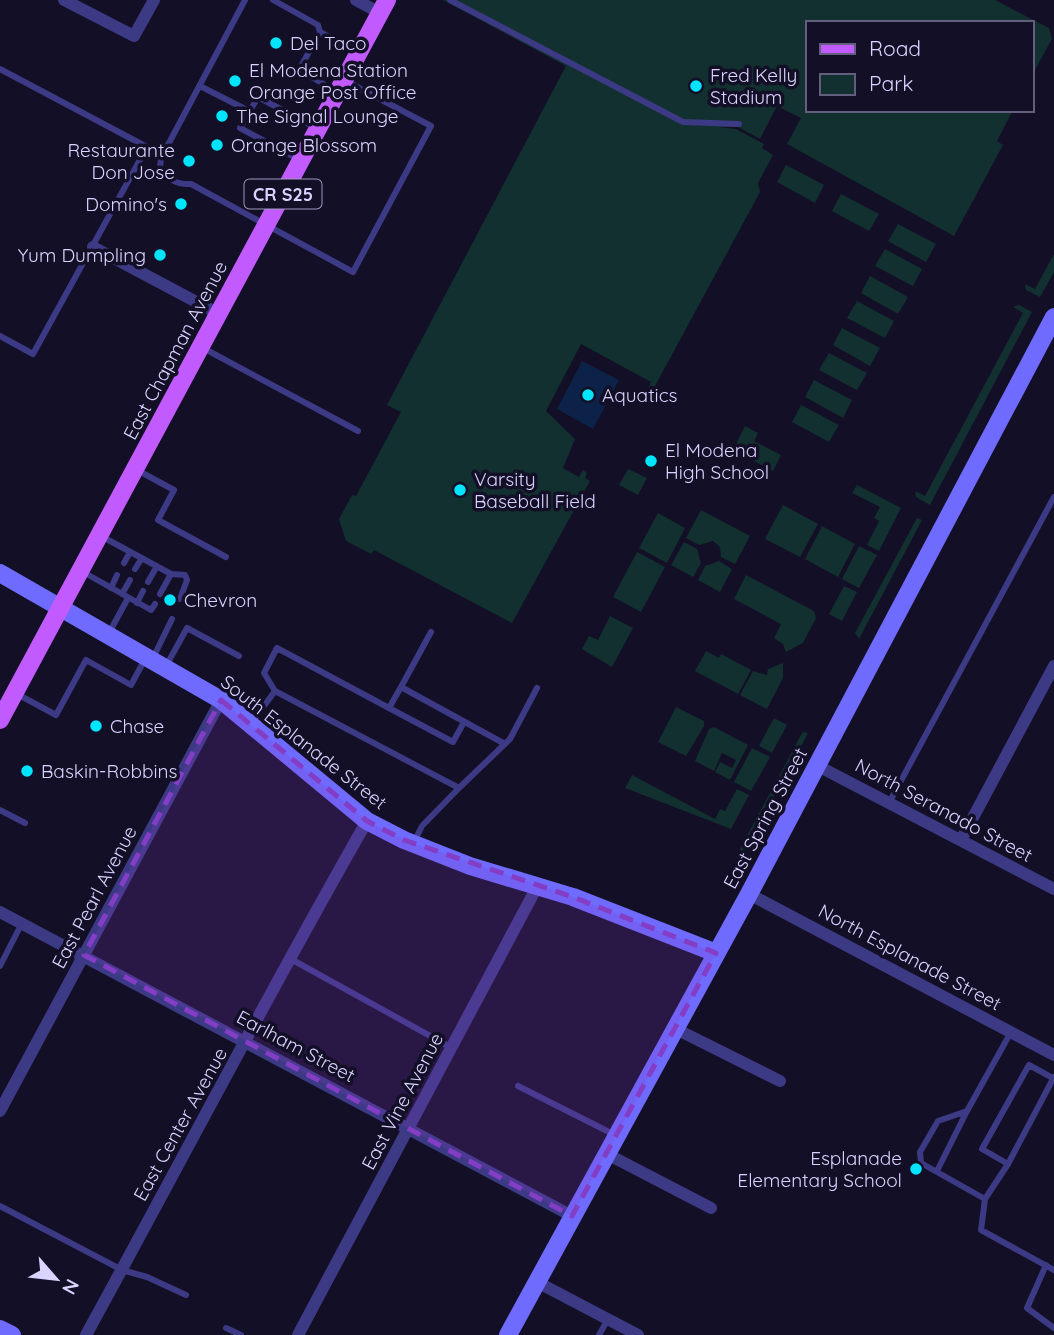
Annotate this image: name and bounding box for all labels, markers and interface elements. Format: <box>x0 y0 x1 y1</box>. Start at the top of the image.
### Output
legend <box>806 21 1033 112</box>
place label: Del Taco <box>290 31 367 55</box>
marker: Del Taco <box>268 35 284 51</box>
text: Road <box>869 35 921 61</box>
place label: El Modena Station Orange Post Office <box>249 58 417 104</box>
place label: Fred Kelly Stadium <box>710 63 797 109</box>
text: Park <box>869 70 913 96</box>
marker: El Modena Station Orange Post Office <box>227 73 243 89</box>
marker: Fred Kelly Stadium <box>688 78 704 94</box>
place label: The Signal Lounge <box>236 104 398 128</box>
marker: The Signal Lounge <box>214 108 230 124</box>
place label: Orange Blossom <box>231 133 377 157</box>
marker: Orange Blossom <box>209 137 225 153</box>
place label: Restaurante Don Jose <box>67 138 175 184</box>
marker: Restaurante Don Jose <box>181 153 197 169</box>
road number: CR S25 <box>244 180 322 209</box>
place label: Domino's <box>85 192 167 216</box>
marker: Domino's <box>173 196 189 212</box>
place label: Yum Dumpling <box>18 243 146 267</box>
marker: Yum Dumpling <box>152 247 168 263</box>
street label: East Chapman Avenue <box>118 256 232 444</box>
place label: Aquatics <box>602 383 677 407</box>
marker: Aquatics <box>580 387 596 403</box>
place label: El Modena High School <box>665 438 769 484</box>
marker: El Modena High School <box>643 453 659 469</box>
place label: Varsity Baseball Field <box>474 467 596 513</box>
marker: Varsity Baseball Field <box>452 482 468 498</box>
place label: Chevron <box>184 588 257 612</box>
marker: Chevron <box>162 592 178 608</box>
street label: South Esplanade Street <box>216 670 392 814</box>
place label: Chase <box>110 714 164 738</box>
marker: Chase <box>88 718 104 734</box>
street label: East Spring Street <box>718 743 812 893</box>
street label: North Seranado Street <box>851 753 1037 867</box>
place label: Baskin-Robbins <box>41 759 178 783</box>
marker: Baskin-Robbins <box>19 763 35 779</box>
street label: East Pearl Avenue <box>46 822 142 972</box>
street label: North Esplanade Street <box>814 899 1006 1015</box>
street label: Earlham Street <box>233 1005 359 1087</box>
street label: East Vine Avenue <box>356 1029 448 1173</box>
street label: East Center Avenue <box>128 1043 232 1205</box>
place label: Esplanade Elementary School <box>737 1146 902 1192</box>
marker: Esplanade Elementary School <box>908 1161 924 1177</box>
north arrow <box>21 1244 91 1314</box>
text: N <box>57 1275 85 1299</box>

